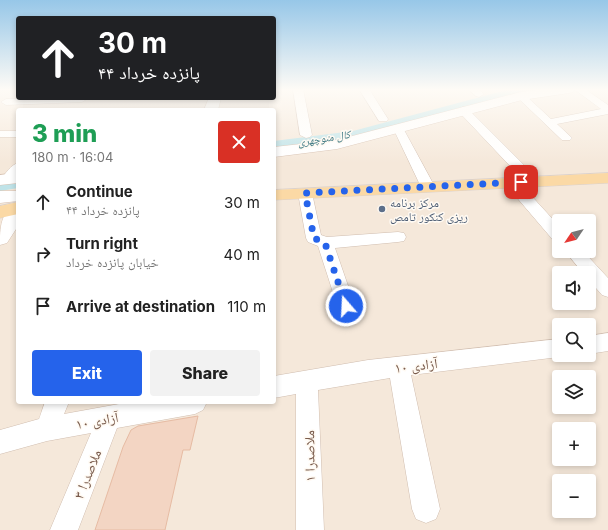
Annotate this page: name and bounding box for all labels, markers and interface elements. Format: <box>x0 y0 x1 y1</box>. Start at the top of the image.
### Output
text: 30 m <box>98 26 167 60</box>
icon: ahead <box>32 32 84 84</box>
text: پانزده خرداد ۴۴ <box>98 62 200 83</box>
text: 3 min <box>32 119 97 148</box>
button: close <box>218 121 260 163</box>
water label: کال منوچهری <box>297 127 354 149</box>
text: 180 m · 16:04 <box>32 149 113 165</box>
pin <box>504 165 538 199</box>
icon: arrive <box>510 171 532 193</box>
text: Continue <box>66 182 133 201</box>
icon: ahead <box>32 191 54 213</box>
text: 30 m <box>224 193 260 212</box>
place label: مرکز برنامه ریزی کنکور تامص <box>390 195 468 224</box>
text: پانزده خرداد ۴۴ <box>66 202 140 218</box>
marker: مرکز برنامه ریزی کنکور تامص <box>377 204 387 214</box>
north arrow <box>552 214 596 258</box>
map controls <box>552 214 596 518</box>
text: Turn right <box>66 234 138 253</box>
icon: right <box>32 243 54 265</box>
text: 40 m <box>223 245 260 264</box>
text: خیابان پانزده خرداد <box>66 254 159 270</box>
button: sound <box>552 266 596 310</box>
position arrow <box>325 285 367 327</box>
icon: arrive <box>32 295 54 317</box>
text: Arrive at destination <box>66 297 215 316</box>
text: 110 m <box>227 297 266 316</box>
button: search <box>552 318 596 362</box>
button: Exit <box>32 350 142 396</box>
button: Share <box>150 350 260 396</box>
street label: آزادی ۱۰ <box>394 354 439 377</box>
button: layers <box>552 370 596 414</box>
street label: آزادی ۱۰ <box>74 408 120 433</box>
button: + <box>552 422 596 466</box>
street label: ملاصدرا ۱ <box>300 430 319 482</box>
street label: ملاصدرا ۳ <box>69 447 105 501</box>
button: − <box>552 474 596 518</box>

